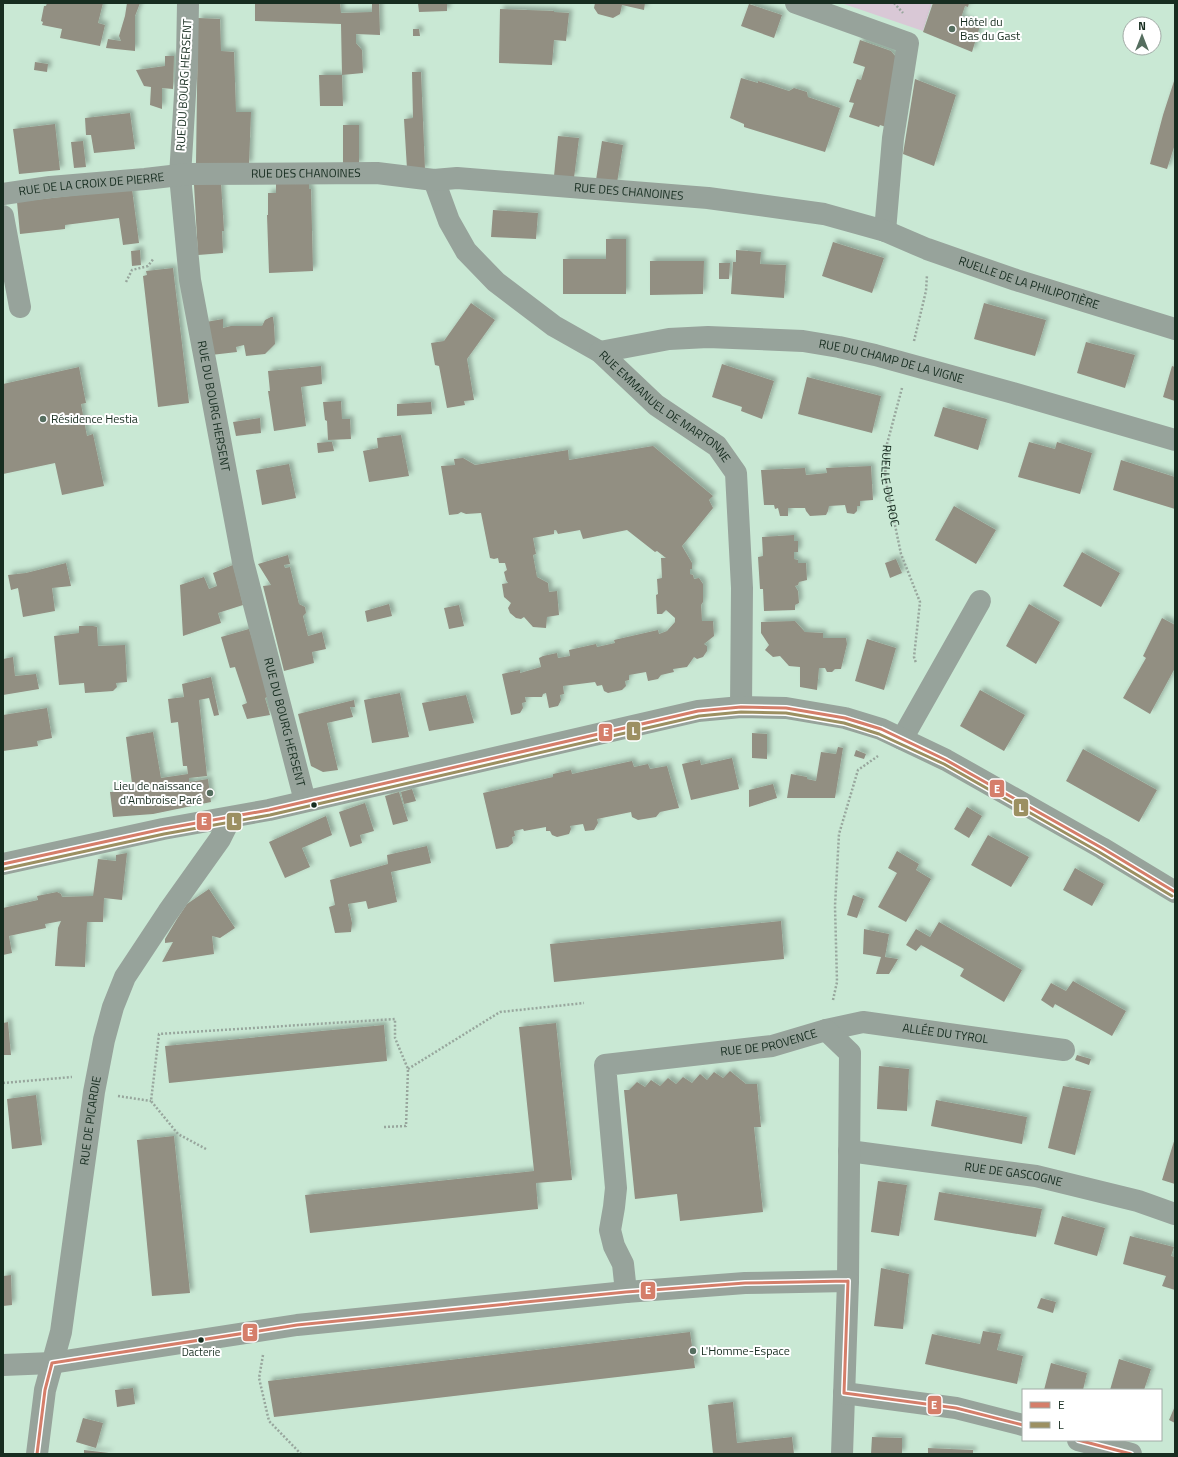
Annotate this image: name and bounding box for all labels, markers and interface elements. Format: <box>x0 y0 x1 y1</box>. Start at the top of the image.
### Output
place label: Hôtel du Bas du Gast <box>960 12 1021 45</box>
north arrow <box>1122 16 1162 56</box>
street label: RUE DU BOURG HERSENT <box>171 18 196 152</box>
text: N <box>1138 18 1146 34</box>
marker: Hôtel du Bas du Gast <box>947 24 957 34</box>
street label: RUE DES CHANOINES <box>251 163 361 183</box>
street label: RUE DE LA CROIX DE PIERRE <box>17 167 166 201</box>
street label: RUE DES CHANOINES <box>573 177 684 205</box>
street label: RUELLE DE LA PHILIPOTIÈRE <box>956 251 1102 314</box>
street label: RUE DU CHAMP DE LA VIGNE <box>818 334 966 388</box>
street label: RUE DU BOURG HERSENT <box>193 339 236 474</box>
street label: RUE EMMANUEL DE MARTONNE <box>595 346 736 466</box>
place label: Résidence Hestia <box>51 409 138 428</box>
marker: Résidence Hestia <box>38 414 48 424</box>
street label: RUELLE DU ROC <box>876 444 905 528</box>
street label: RUE DU BOURG HERSENT <box>259 655 311 789</box>
line badge: L <box>626 721 641 741</box>
line badge: E <box>598 723 613 742</box>
text: L <box>631 723 637 739</box>
text: E <box>603 724 609 740</box>
place label: Lieu de naissance d'Ambroise Paré <box>114 776 202 809</box>
line badge: E <box>989 779 1005 798</box>
text: E <box>994 781 1000 797</box>
marker: Lieu de naissance d'Ambroise Paré <box>205 788 215 798</box>
line badge: L <box>1013 798 1029 817</box>
unlabelled marker <box>309 800 319 810</box>
text: L <box>1018 800 1024 816</box>
line badge: E <box>196 812 212 831</box>
line badge: L <box>226 812 242 831</box>
text: E <box>201 813 207 829</box>
text: L <box>231 813 237 829</box>
street label: ALLÉE DU TYROL <box>901 1018 990 1048</box>
street label: RUE DE PROVENCE <box>719 1023 820 1061</box>
street label: RUE DE PICARDIE <box>74 1074 106 1166</box>
street label: RUE DE GASCOGNE <box>963 1157 1065 1191</box>
line badge: E <box>640 1281 656 1300</box>
text: E <box>645 1282 651 1298</box>
line badge: E <box>242 1323 258 1342</box>
text: E <box>247 1324 253 1340</box>
marker: Dacterie <box>196 1335 206 1345</box>
place label: L'Homme-Espace <box>701 1341 790 1360</box>
place label: Dacterie <box>182 1344 221 1360</box>
marker: L'Homme-Espace <box>688 1346 698 1356</box>
legend <box>1022 1389 1162 1441</box>
line badge: E <box>927 1395 942 1415</box>
text: E <box>1058 1395 1065 1414</box>
text: E <box>931 1397 937 1413</box>
text: L <box>1058 1415 1064 1434</box>

